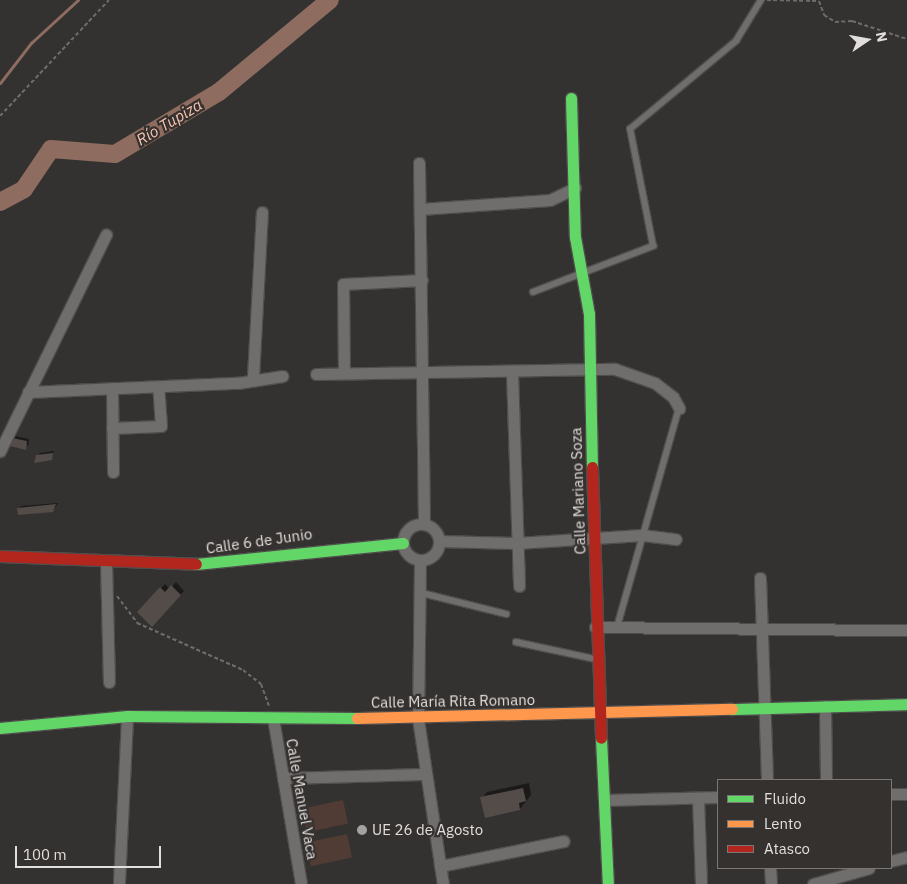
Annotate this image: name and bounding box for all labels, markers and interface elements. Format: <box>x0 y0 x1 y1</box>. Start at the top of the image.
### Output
north arrow <box>842 15 892 65</box>
text: N <box>872 30 892 44</box>
water label: Río Tupiza <box>132 95 206 149</box>
street label: Calle Mariano Soza <box>567 427 589 555</box>
street label: Calle 6 de Junio <box>205 525 313 557</box>
street label: Calle María Rita Romano <box>371 691 535 711</box>
street label: Calle Manuel Vaca <box>282 737 322 861</box>
legend <box>717 779 892 869</box>
text: Fluido <box>764 789 806 808</box>
text: Lento <box>764 814 802 833</box>
place label: UE 26 de Agosto <box>372 821 483 839</box>
marker: UE 26 de Agosto <box>356 824 368 836</box>
scale bar <box>18 836 164 868</box>
text: Atasco <box>764 839 810 858</box>
text: 100 m <box>23 845 67 864</box>

